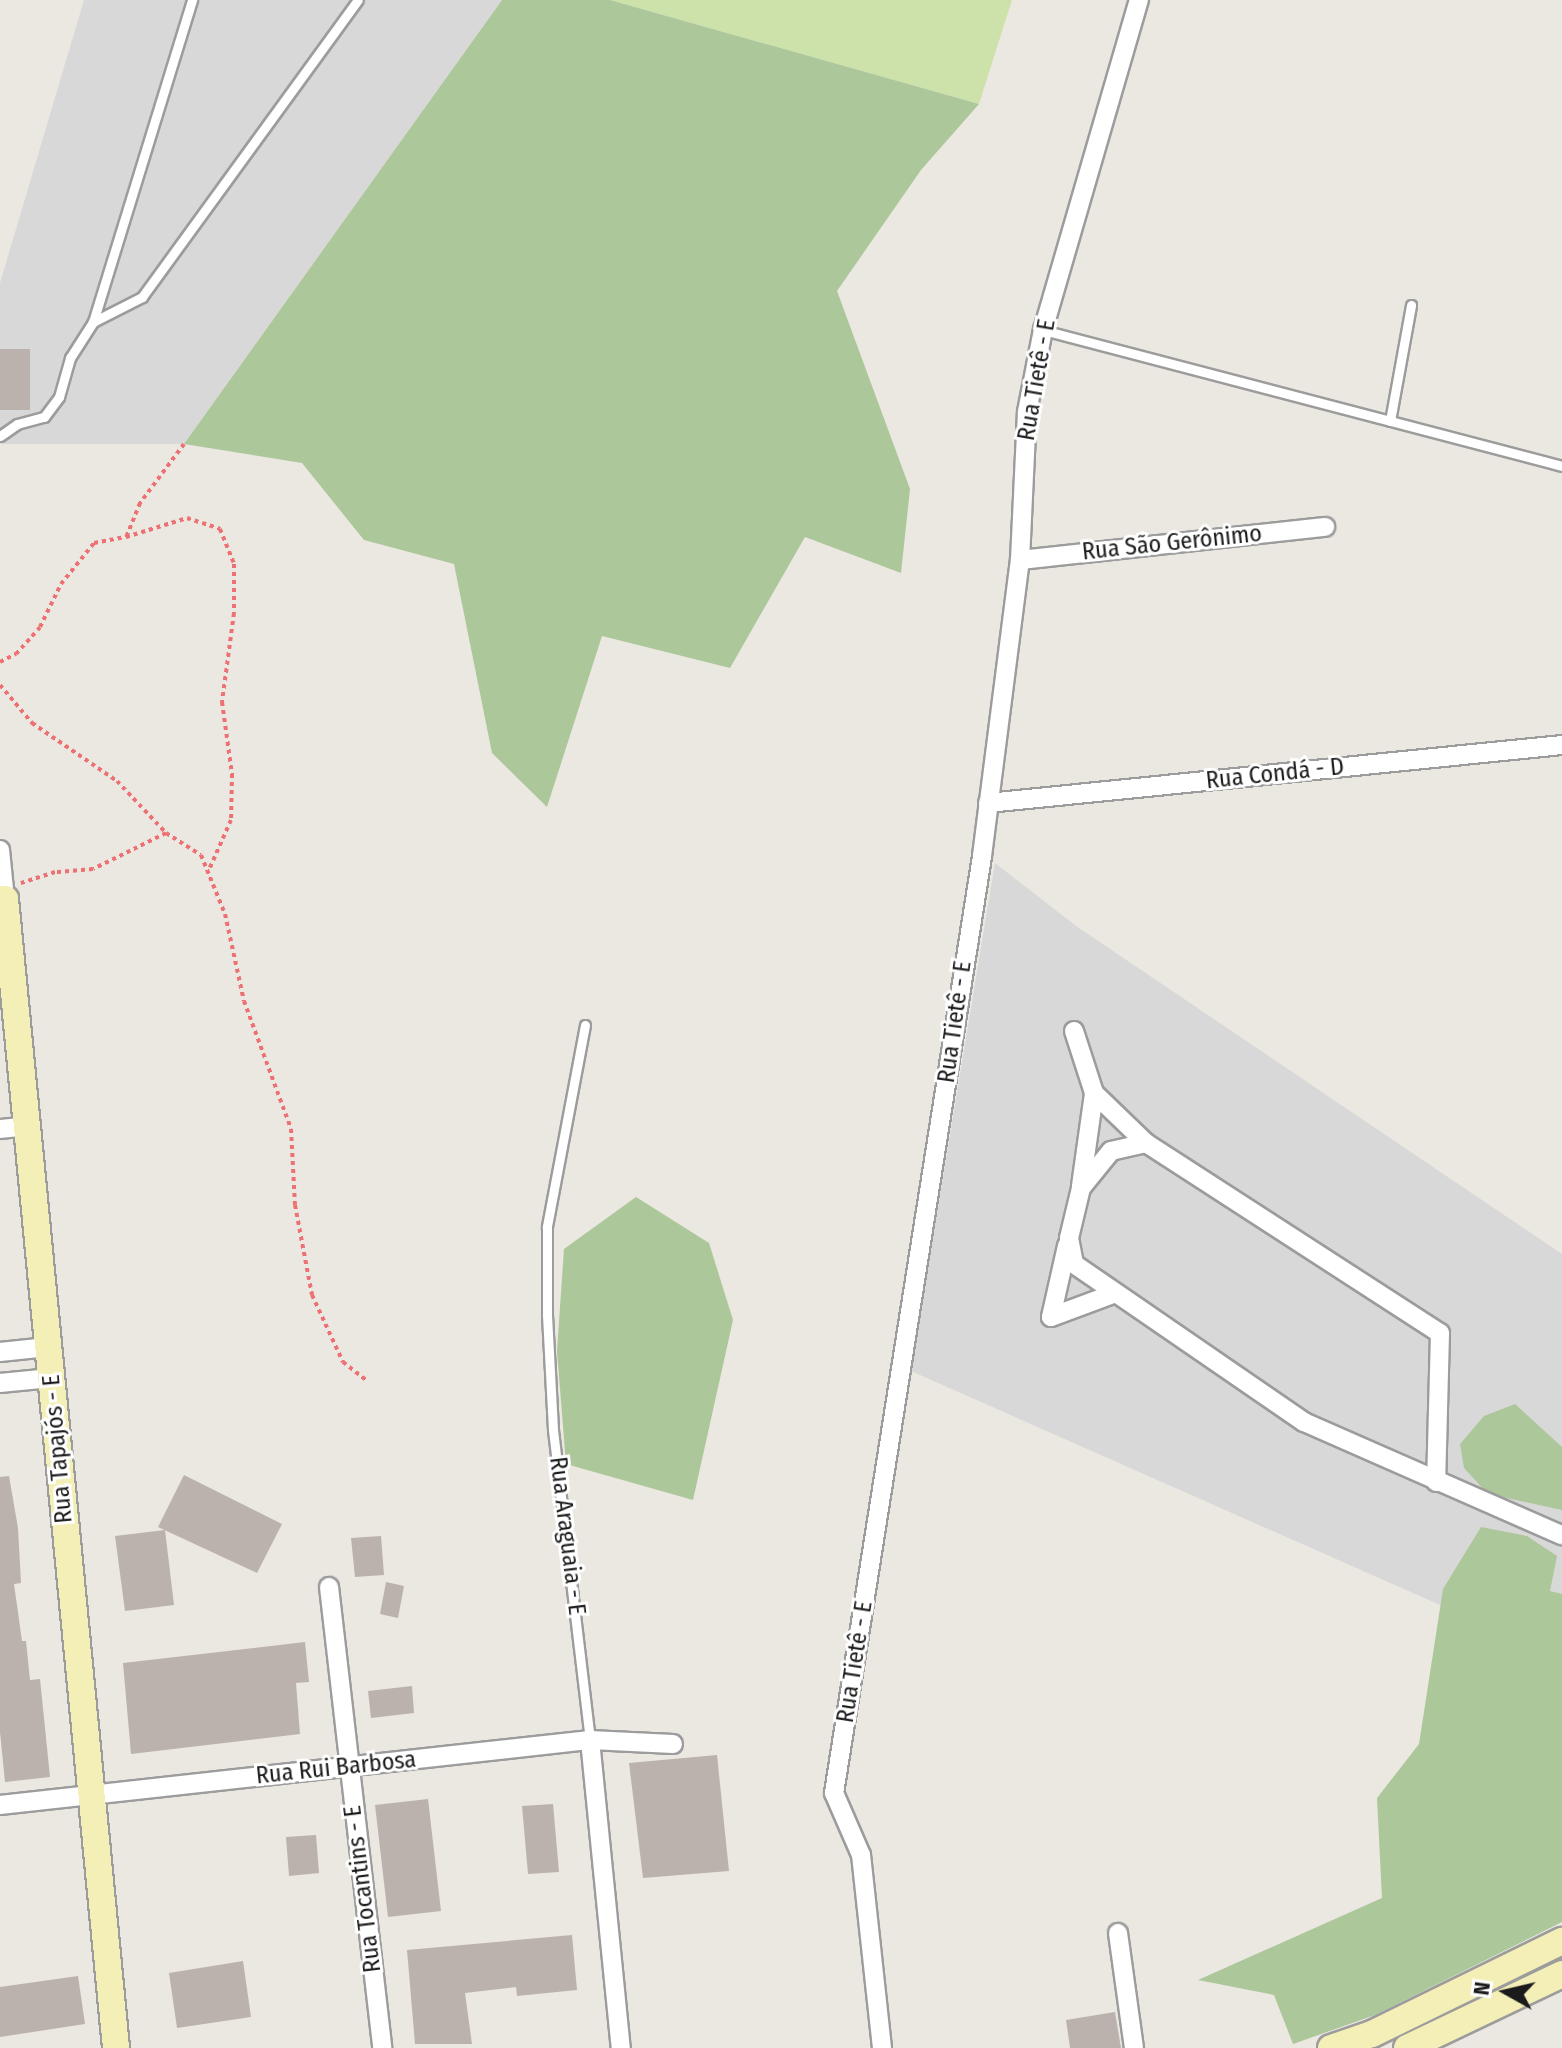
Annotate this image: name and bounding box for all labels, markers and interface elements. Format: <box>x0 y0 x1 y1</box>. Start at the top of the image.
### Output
street label: Rua Tietê - E <box>1012 317 1062 443</box>
street label: Rua São Gerônimo <box>1081 519 1263 567</box>
street label: Rua Condá - D <box>1205 752 1345 796</box>
street label: Rua Tietê - E <box>932 959 978 1085</box>
street label: Rua Tapajós - E <box>37 1373 79 1525</box>
street label: Rua Araguaia - E <box>543 1455 591 1617</box>
street label: Rua Tietê - E <box>831 1599 879 1725</box>
street label: Rua Rui Barbosa <box>255 1745 417 1791</box>
street label: Rua Tocantins - E <box>338 1804 388 1974</box>
north arrow <box>1466 1952 1546 2032</box>
text: N <box>1467 1980 1496 1997</box>

